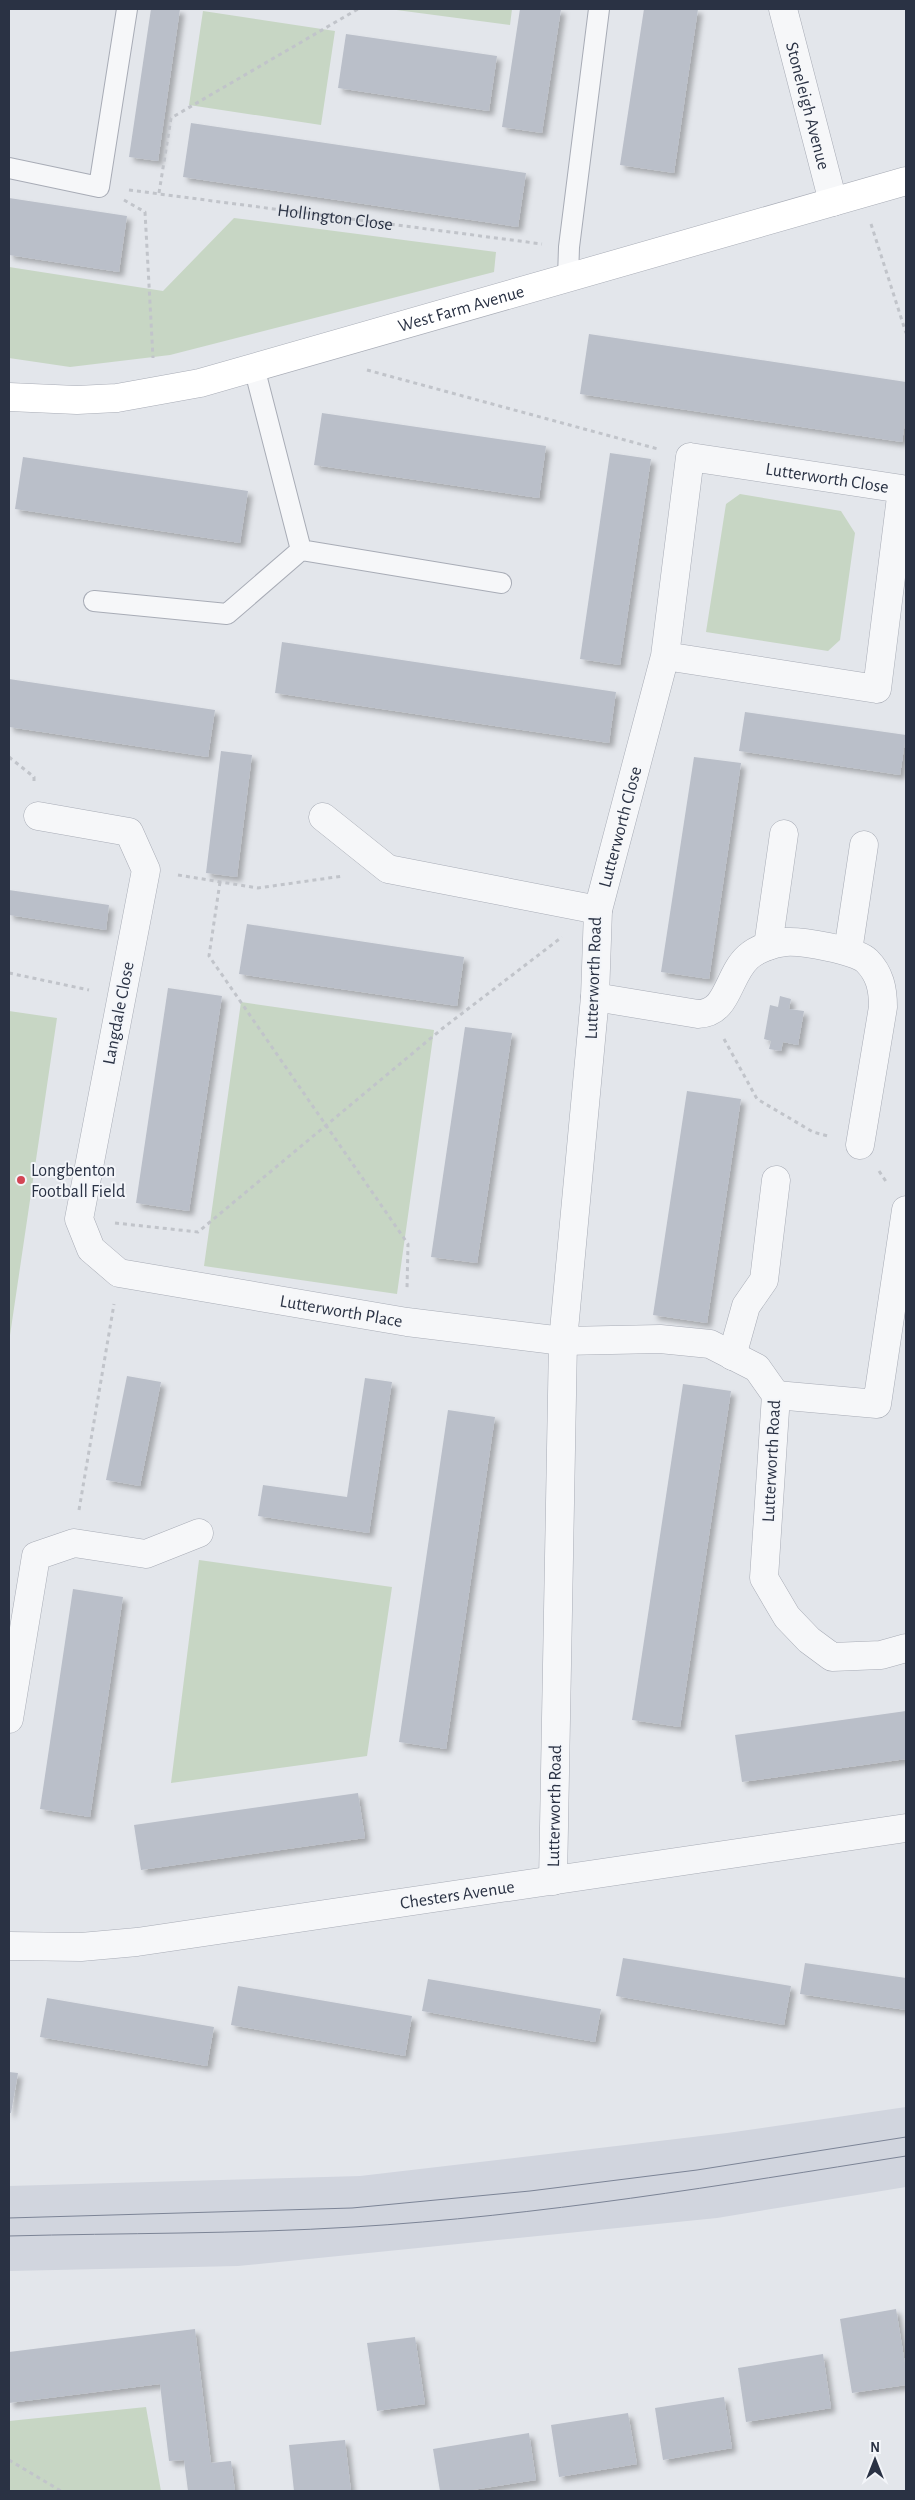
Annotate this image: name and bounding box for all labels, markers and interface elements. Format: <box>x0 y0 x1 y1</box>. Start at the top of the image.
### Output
street label: Stoneleigh Avenue <box>782 40 832 172</box>
street label: Hollington Close <box>276 201 394 234</box>
street label: West Farm Avenue <box>396 283 526 336</box>
street label: Lutterworth Close <box>764 461 890 497</box>
street label: Lutterworth Close <box>596 765 645 890</box>
street label: Lutterworth Road <box>583 917 605 1040</box>
street label: Langdale Close <box>100 960 138 1066</box>
place label: Longbenton Football Field <box>31 1162 125 1201</box>
marker: Longbenton Football Field <box>15 1174 27 1186</box>
street label: Lutterworth Place <box>278 1293 404 1331</box>
street label: Lutterworth Road <box>760 1399 784 1523</box>
street label: Lutterworth Road <box>545 1745 565 1867</box>
street label: Chesters Avenue <box>399 1878 516 1913</box>
north arrow <box>850 2435 900 2485</box>
text: N <box>870 2441 880 2455</box>

